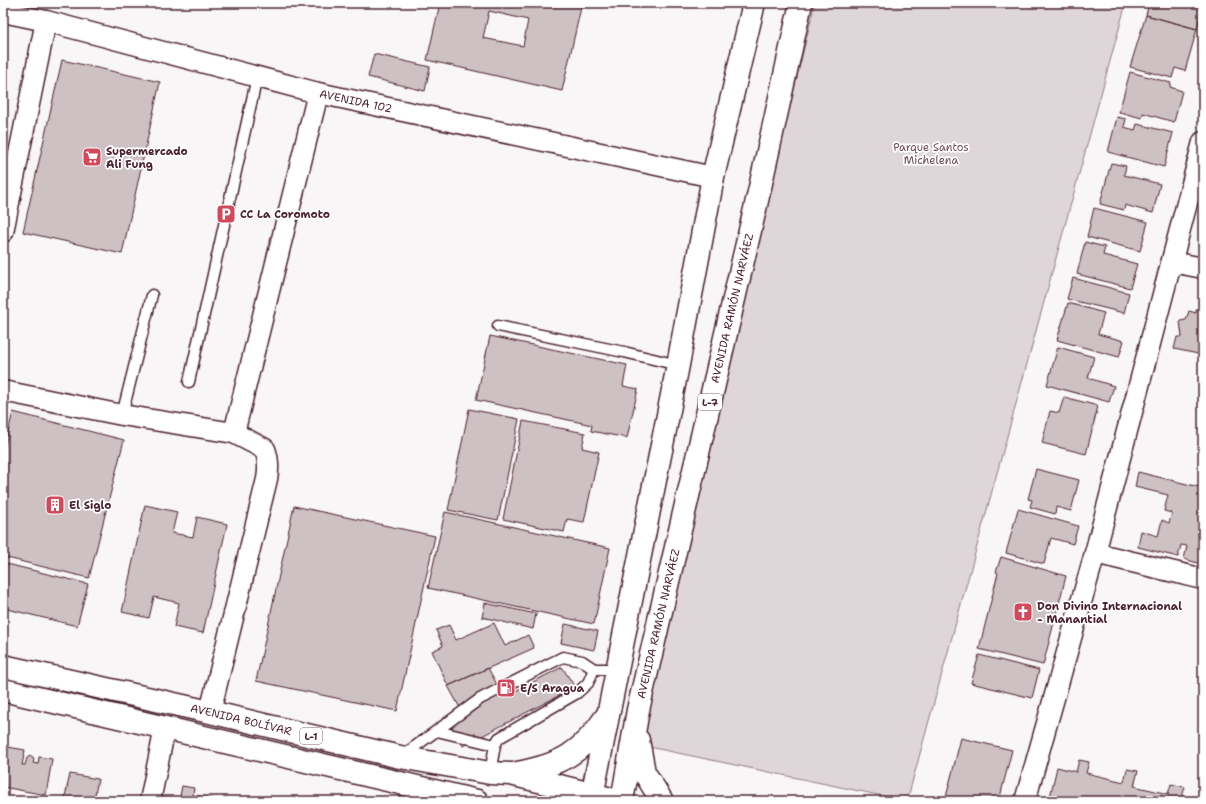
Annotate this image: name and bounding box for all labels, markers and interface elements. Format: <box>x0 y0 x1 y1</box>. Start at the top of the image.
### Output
street label: AVENIDA 102 <box>318 86 394 116</box>
park label: Parque Santos Michelena <box>893 140 969 168</box>
place label: Supermercado Ali Fung <box>106 144 188 172</box>
supermarket icon: Supermercado Ali Fung <box>81 146 103 168</box>
parking icon: CC La Coromoto <box>215 203 237 225</box>
place label: CC La Coromoto <box>240 207 330 222</box>
street label: AVENIDA RAMÓN NARVÁEZ <box>707 232 757 385</box>
road number: L-7 <box>698 394 722 410</box>
building icon: El Siglo <box>44 494 66 516</box>
place label: El Siglo <box>69 498 111 513</box>
street label: AVENIDA RAMÓN NARVÁEZ <box>633 547 683 700</box>
place label: Don Divino Internacional - Manantial <box>1037 599 1182 627</box>
church icon: Don Divino Internacional - Manantial <box>1012 601 1034 623</box>
fuel station icon: E/S Aragua <box>495 677 517 699</box>
place label: E/S Aragua <box>520 681 585 696</box>
street label: AVENIDA BOLÍVAR <box>189 700 294 739</box>
road number: L-1 <box>300 728 322 744</box>

